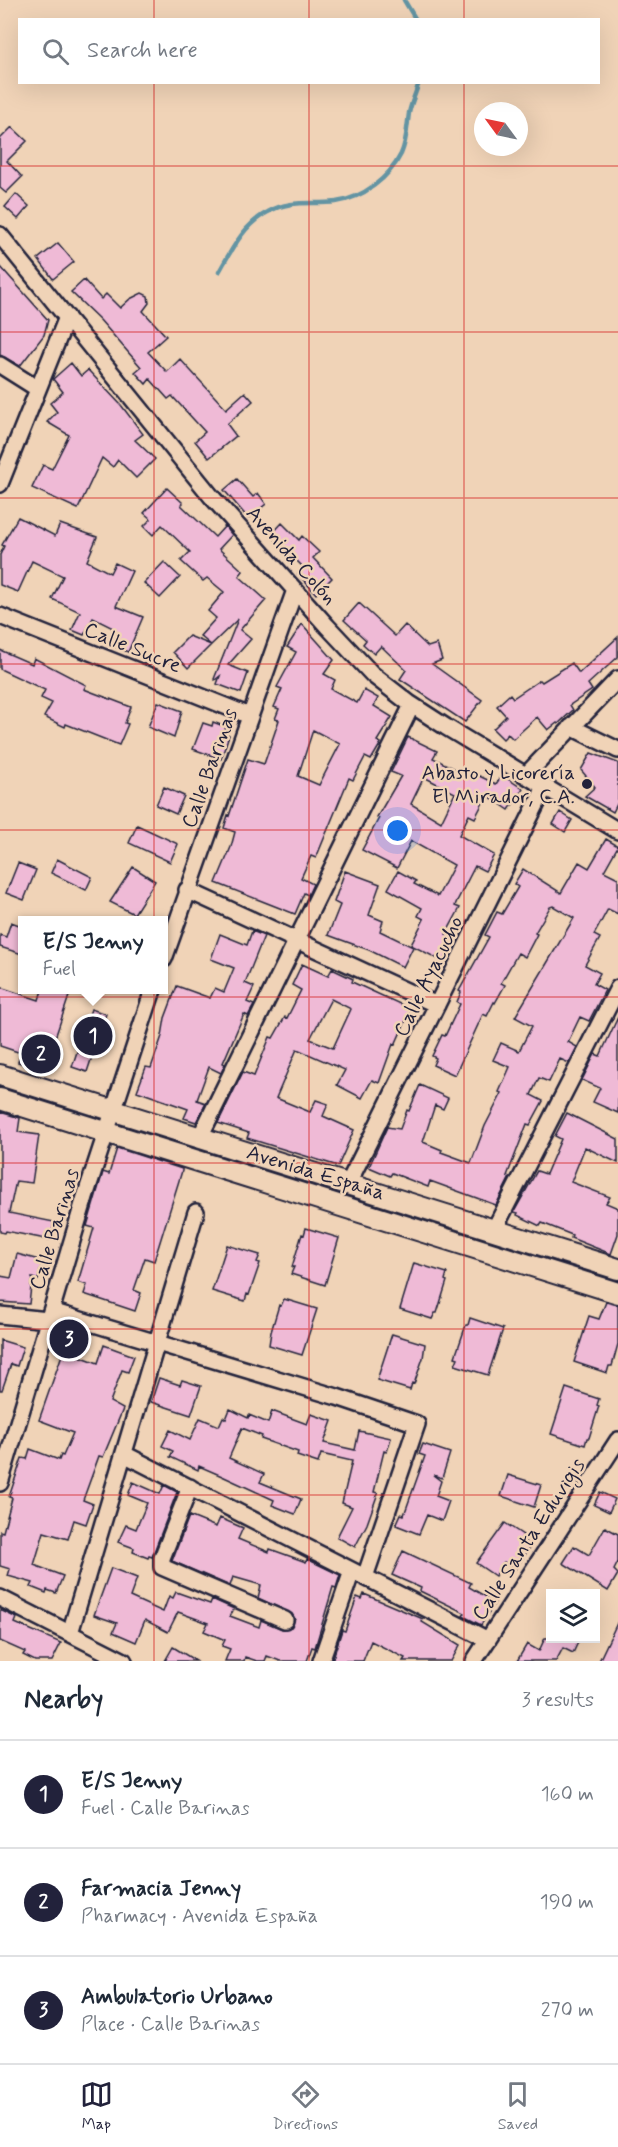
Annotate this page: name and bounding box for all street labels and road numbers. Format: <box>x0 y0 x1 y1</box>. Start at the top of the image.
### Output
street label: Avenida Colón <box>239 500 343 611</box>
street label: Calle Sucre <box>80 616 185 680</box>
street label: Calle Barinas <box>175 705 245 832</box>
street label: Calle Ayacucho <box>388 911 470 1042</box>
street label: Avenida España <box>243 1139 388 1207</box>
street label: Calle Barinas <box>23 1165 87 1293</box>
street label: Calle Santa Eduvigis <box>466 1453 593 1627</box>

